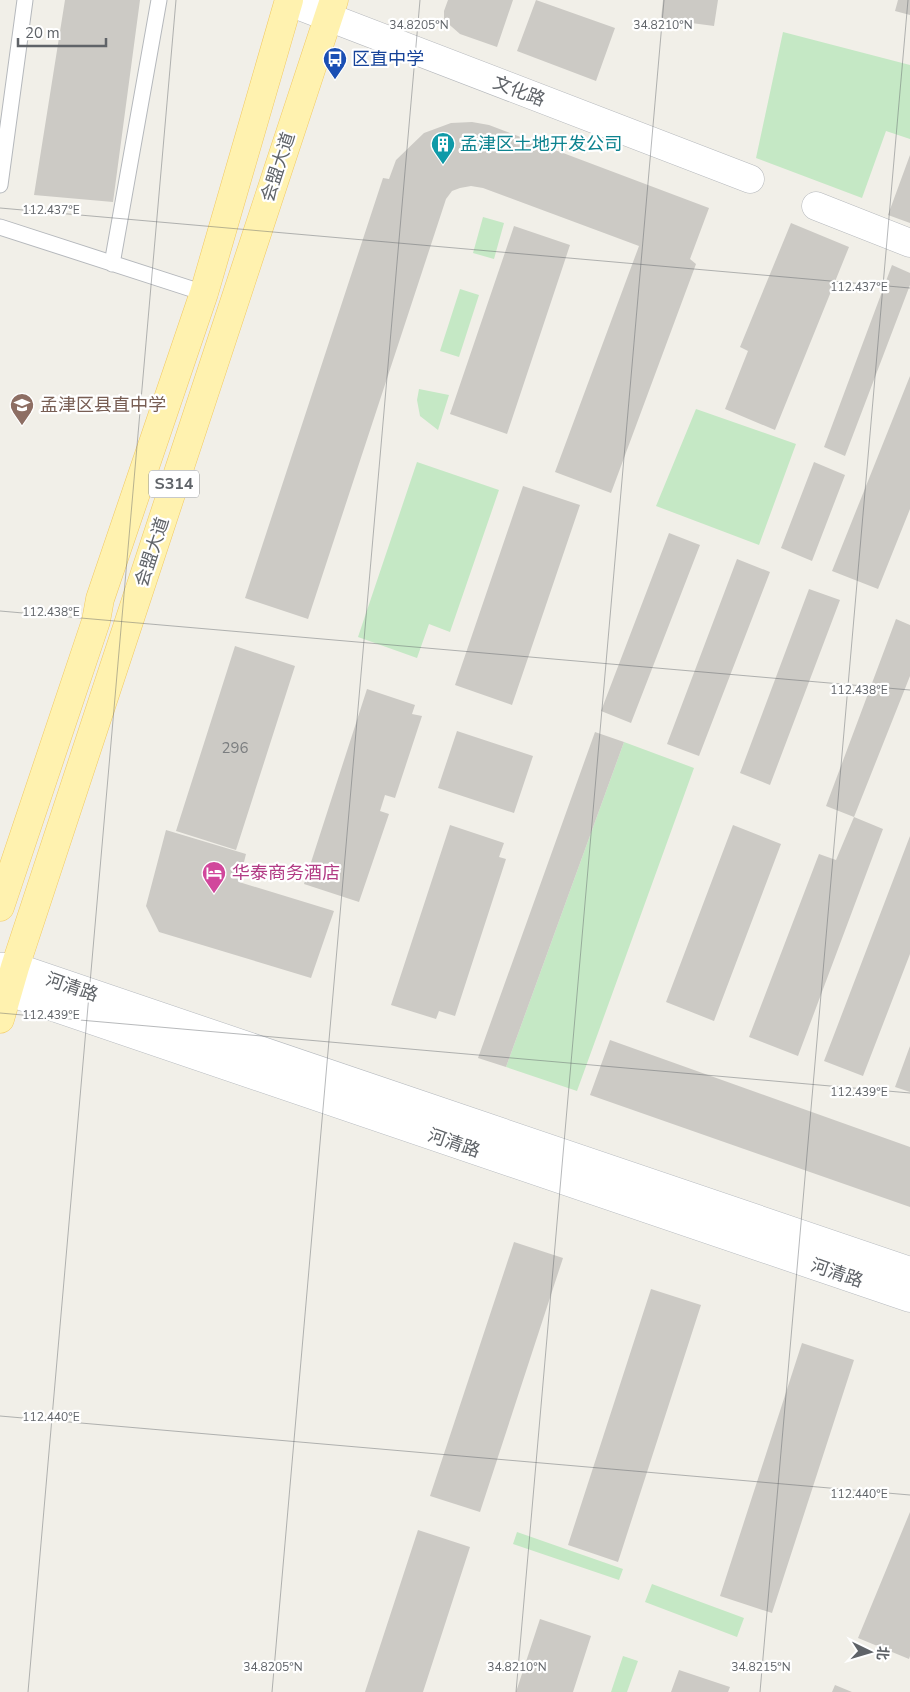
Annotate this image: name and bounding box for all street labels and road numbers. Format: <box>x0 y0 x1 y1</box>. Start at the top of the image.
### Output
street label: 文化路 <box>489 70 549 112</box>
street label: 会盟大道 <box>255 129 301 205</box>
road number: S314 <box>149 470 199 498</box>
street label: 会盟大道 <box>129 514 175 590</box>
street label: 河清路 <box>43 967 101 1007</box>
street label: 河清路 <box>425 1123 483 1163</box>
street label: 河清路 <box>808 1253 866 1293</box>

